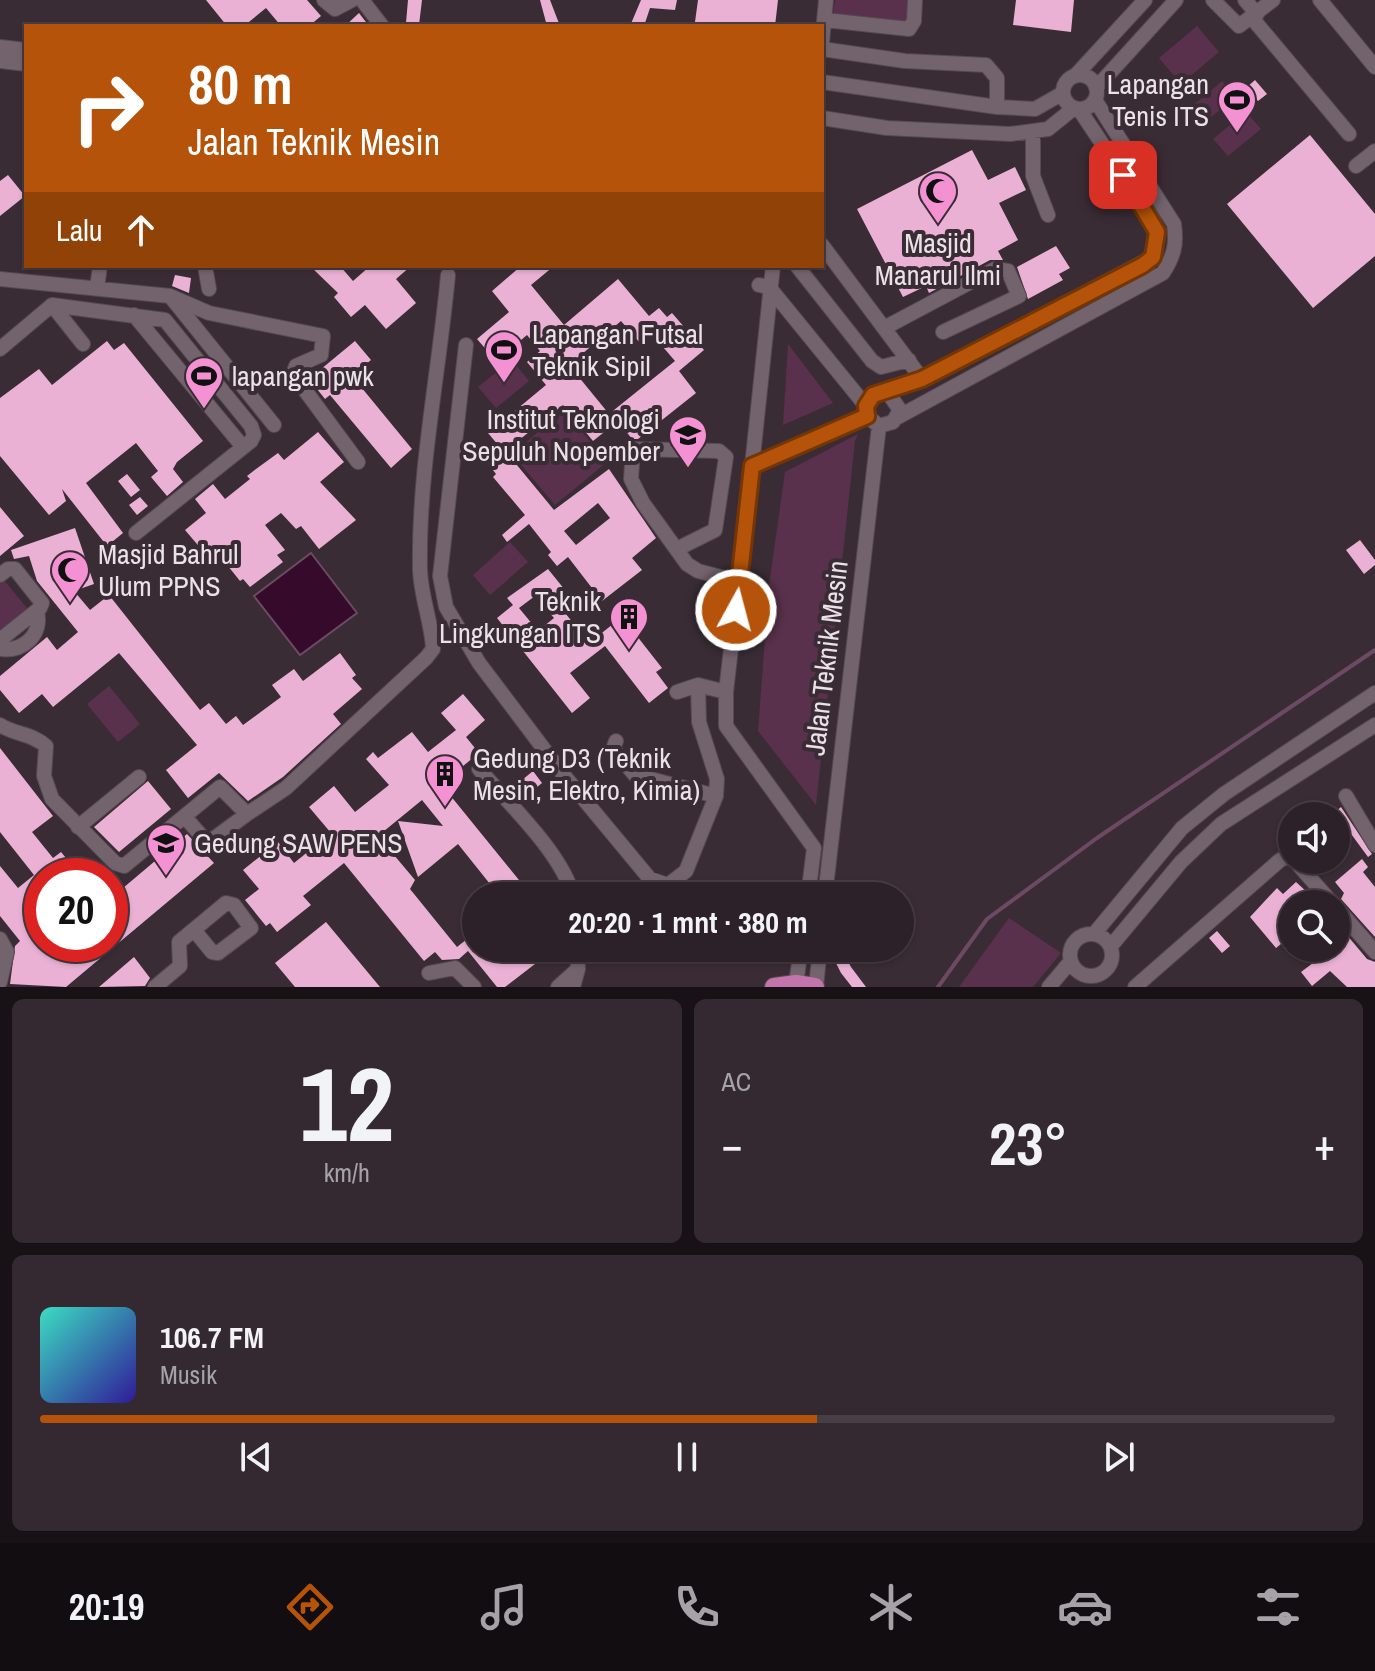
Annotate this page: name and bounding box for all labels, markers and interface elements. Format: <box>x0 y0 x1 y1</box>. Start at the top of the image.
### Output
text: 80 m <box>188 46 293 121</box>
icon: right <box>56 56 160 160</box>
place label: Lapangan Tenis ITS <box>1107 65 1209 135</box>
sports icon: Lapangan Tenis ITS <box>1216 79 1258 134</box>
text: Jalan Teknik Mesin <box>188 118 440 166</box>
pin <box>1089 141 1157 209</box>
icon: arrive <box>1101 153 1145 197</box>
mosque icon: Masjid Manarul Ilmi <box>917 170 959 225</box>
icon: ahead <box>119 208 163 252</box>
text: Lalu <box>56 210 103 250</box>
place label: Masjid Manarul Ilmi <box>875 224 1001 294</box>
place label: Lapangan Futsal Teknik Sipil <box>532 315 703 385</box>
sports icon: Lapangan Futsal Teknik Sipil <box>483 329 525 384</box>
sports icon: lapangan pwk <box>183 355 225 410</box>
place label: lapangan pwk <box>232 357 374 395</box>
place label: Institut Teknologi Sepuluh Nopember <box>462 400 660 470</box>
school or university icon: Institut Teknologi Sepuluh Nopember <box>667 414 709 469</box>
place label: Masjid Bahrul Ulum PPNS <box>98 535 238 605</box>
mosque icon: Masjid Bahrul Ulum PPNS <box>49 549 91 604</box>
street label: Jalan Teknik Mesin <box>795 558 857 758</box>
position arrow <box>694 568 778 652</box>
place label: Teknik Lingkungan ITS <box>439 582 602 652</box>
building icon: Teknik Lingkungan ITS <box>608 596 650 651</box>
place label: Gedung D3 (Teknik Mesin, Elektro, Kimia) <box>473 739 700 809</box>
building icon: Gedung D3 (Teknik Mesin, Elektro, Kimia) <box>424 753 466 808</box>
map controls <box>1278 802 1350 962</box>
button: sound <box>1278 802 1350 874</box>
school or university icon: Gedung SAW PENS <box>145 822 187 877</box>
place label: Gedung SAW PENS <box>194 824 402 862</box>
speed limit sign: 20 <box>24 858 128 962</box>
button: search <box>1278 890 1350 962</box>
text: 20:20 · 1 mnt · 380 m <box>568 902 808 942</box>
text: 12 <box>299 1033 394 1173</box>
text: AC <box>722 1064 751 1099</box>
text: 23° <box>989 1103 1068 1184</box>
text: − <box>722 1114 743 1174</box>
text: + <box>1314 1114 1335 1174</box>
text: km/h <box>324 1155 370 1190</box>
text: 106.7 FM <box>160 1317 264 1357</box>
text: Musik <box>160 1357 217 1392</box>
icon: previous <box>234 1435 278 1479</box>
icon: pause <box>665 1435 709 1479</box>
icon: next <box>1097 1435 1141 1479</box>
icon: directions <box>282 1579 338 1635</box>
icon: music <box>476 1579 532 1635</box>
icon: phone <box>669 1579 725 1635</box>
icon: climate <box>863 1579 919 1635</box>
icon: car <box>1057 1579 1113 1635</box>
icon: filters <box>1250 1579 1306 1635</box>
text: 20:19 <box>69 1583 144 1631</box>

